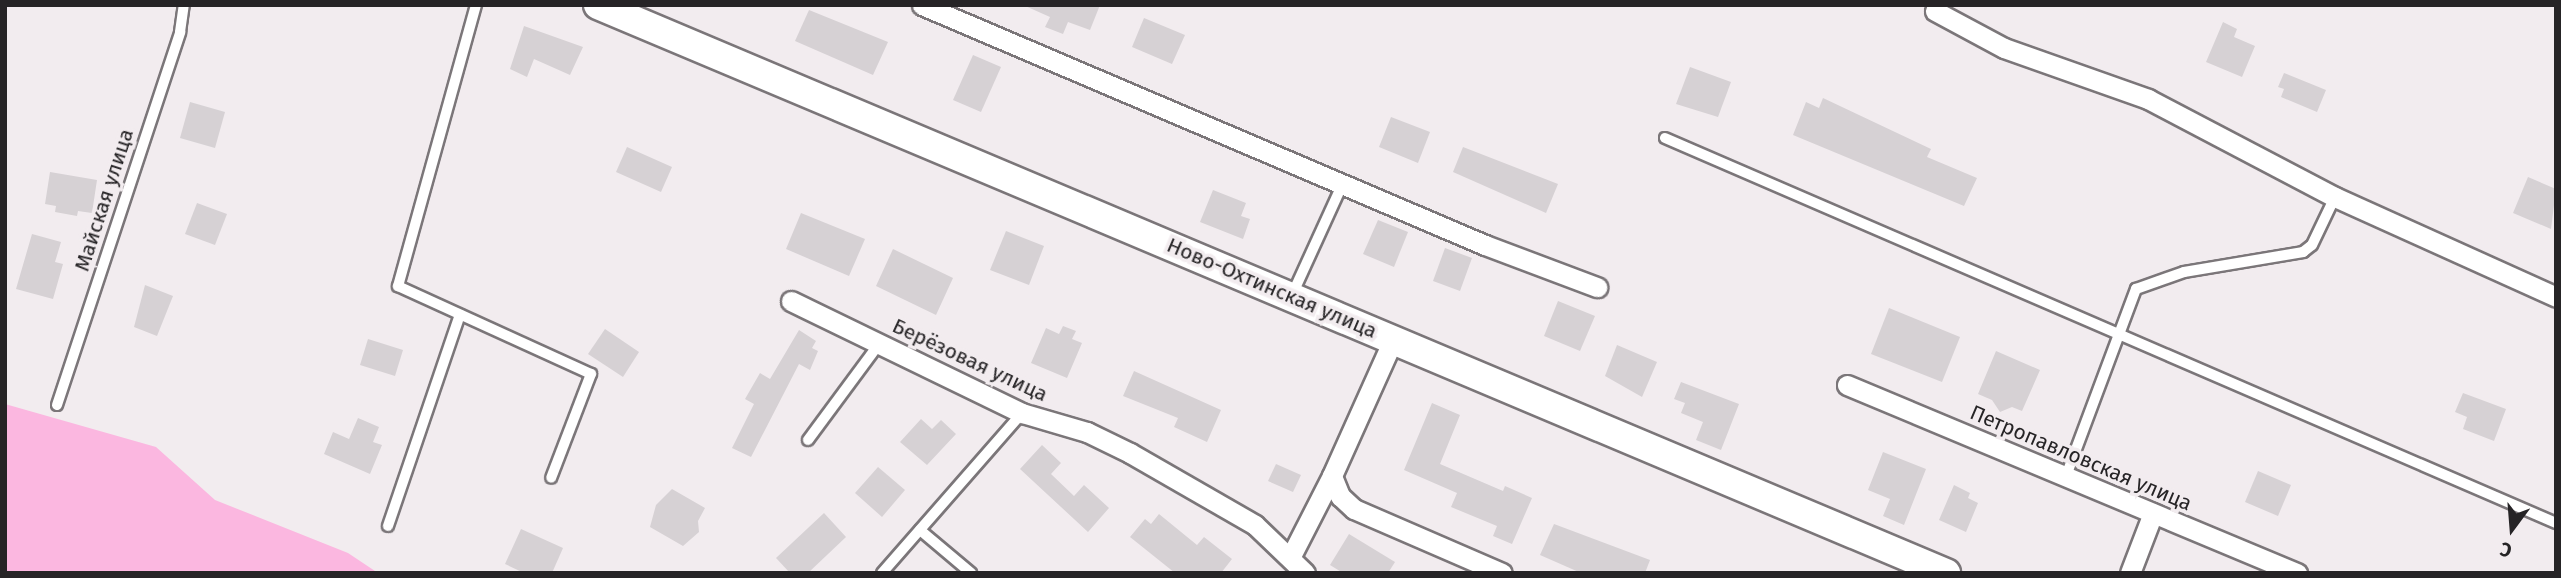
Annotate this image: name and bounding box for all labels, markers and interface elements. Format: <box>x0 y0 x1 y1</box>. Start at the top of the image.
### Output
street label: Майская улица <box>69 126 139 274</box>
street label: Ново-Охтинская улица <box>1163 232 1381 344</box>
street label: Берёзовая улица <box>888 313 1052 407</box>
street label: Петропавловская улица <box>1966 400 2196 516</box>
north arrow <box>2477 494 2547 564</box>
text: С <box>2498 537 2515 562</box>

